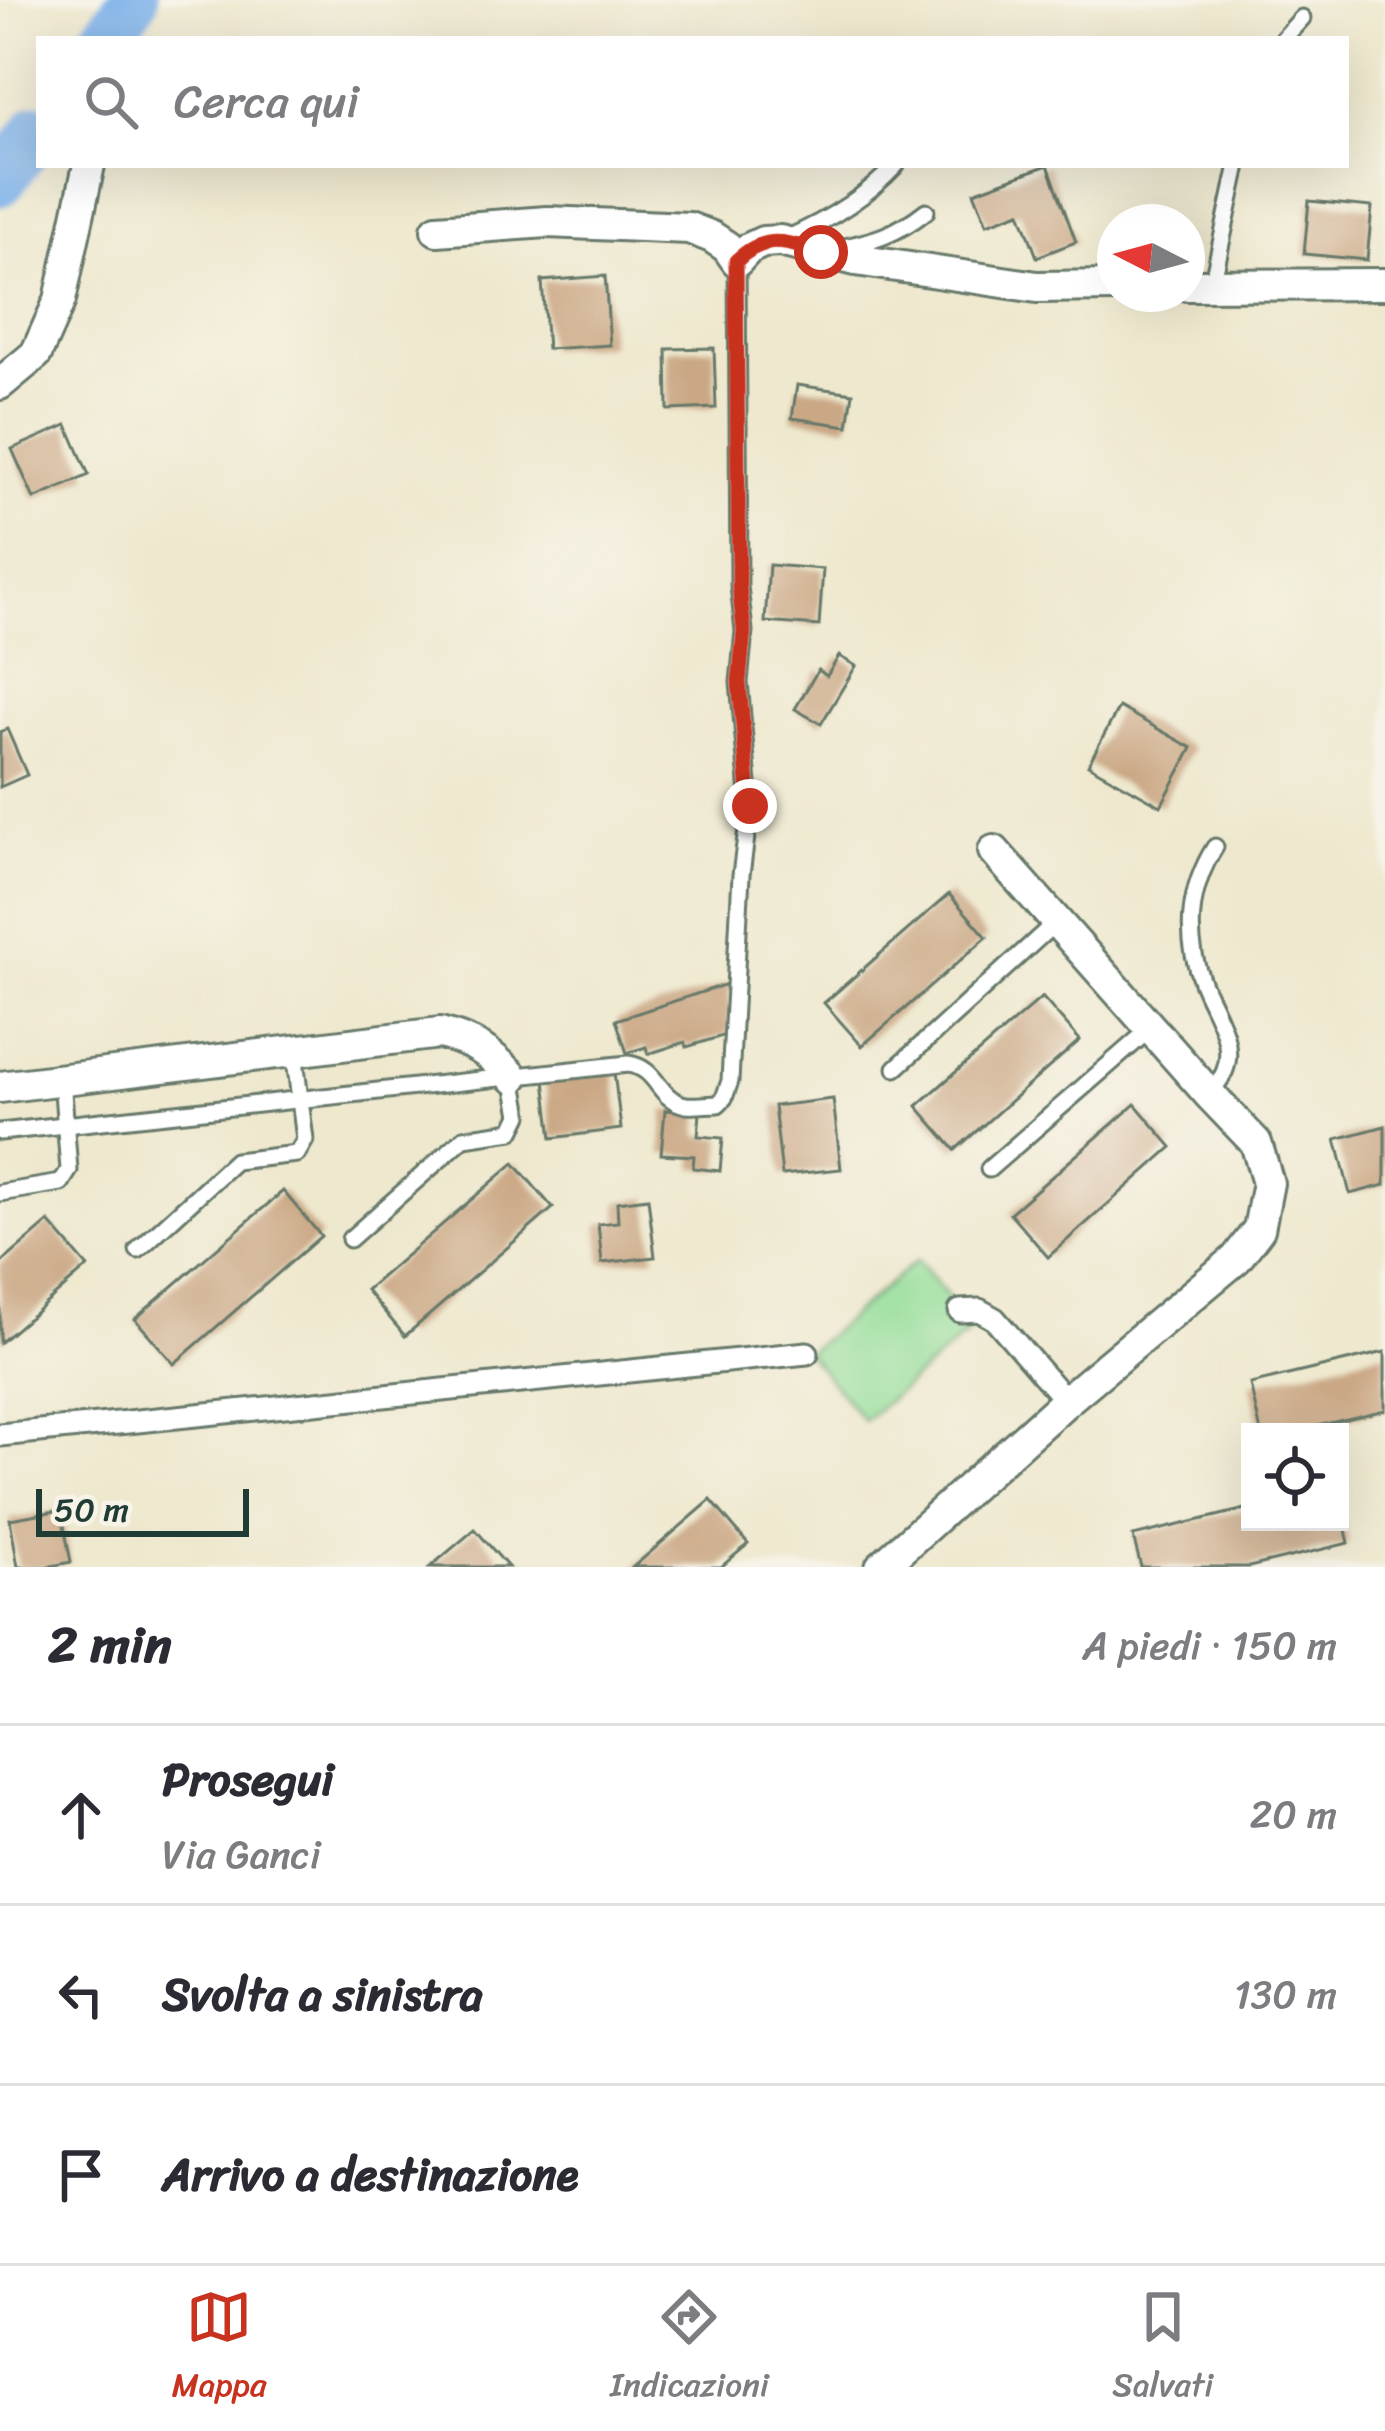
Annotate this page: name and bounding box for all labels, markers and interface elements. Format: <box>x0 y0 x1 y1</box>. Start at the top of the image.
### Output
search box <box>36 36 1349 168</box>
text: Cerca qui <box>174 62 359 142</box>
icon: search <box>78 69 144 135</box>
north arrow <box>1097 204 1205 312</box>
route start <box>794 225 848 279</box>
route end <box>723 779 777 833</box>
map controls <box>1241 1423 1349 1531</box>
button: locate <box>1241 1423 1349 1531</box>
text: 50 m <box>54 1481 129 1539</box>
scale bar <box>36 1483 249 1536</box>
text: 2 min <box>48 1600 171 1690</box>
text: A piedi · 150 m <box>1083 1611 1337 1680</box>
text: Prosegui <box>162 1740 334 1820</box>
text: 20 m <box>1250 1780 1337 1849</box>
icon: ahead <box>48 1782 114 1848</box>
text: Via Ganci <box>162 1820 321 1889</box>
text: Svolta a sinistra <box>162 1955 483 2035</box>
text: 130 m <box>1234 1960 1337 2029</box>
icon: left <box>48 1962 114 2028</box>
text: Arrivo a destinazione <box>162 2135 578 2215</box>
icon: arrive <box>48 2142 114 2208</box>
tab: Mappa <box>172 2284 267 2414</box>
tab: Indicazioni <box>610 2284 769 2414</box>
tab: Salvati <box>1112 2284 1213 2414</box>

